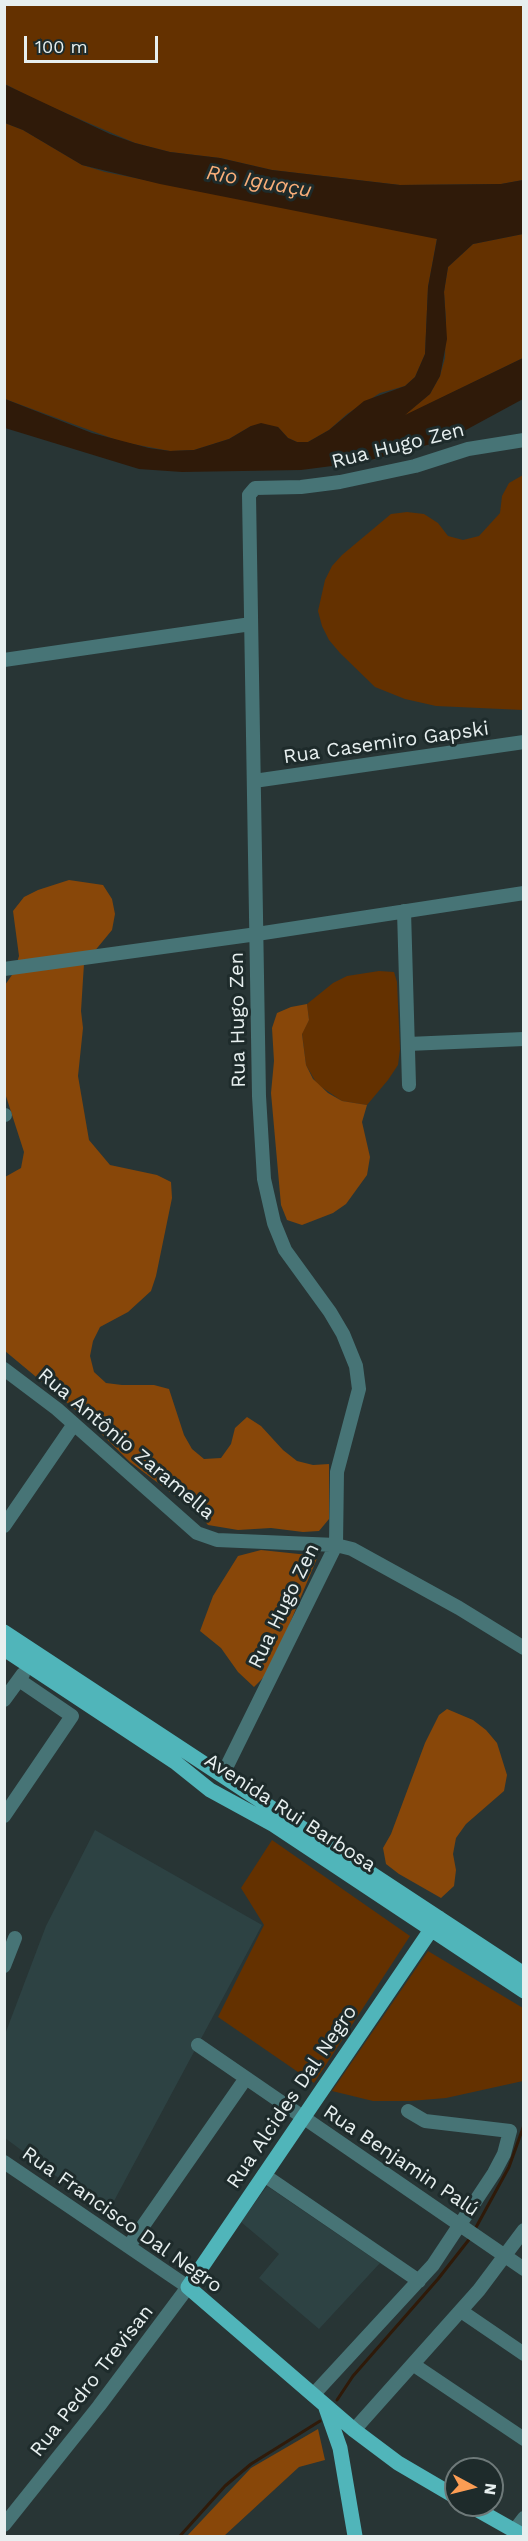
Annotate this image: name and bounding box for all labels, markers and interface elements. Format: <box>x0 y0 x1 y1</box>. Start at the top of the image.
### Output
scale bar <box>27 24 160 62</box>
text: 100 m <box>35 36 88 57</box>
water label: Rio Iguaçu <box>204 160 314 204</box>
street label: Rua Hugo Zen <box>329 418 467 474</box>
street label: Rua Casemiro Gapski <box>282 717 490 769</box>
street label: Rua Hugo Zen <box>225 952 251 1088</box>
street label: Rua Antônio Zaramella <box>33 1363 219 1525</box>
street label: Rua Hugo Zen <box>243 1540 325 1672</box>
street label: Avenida Rui Barbosa <box>200 1749 380 1877</box>
street label: Rua Alcides Dal Negro <box>222 2001 362 2193</box>
street label: Rua Benjamin Palú <box>319 2100 483 2222</box>
street label: Rua Francisco Dal Negro <box>17 2142 227 2298</box>
street label: Rua Pedro Trevisan <box>25 2300 159 2462</box>
north arrow <box>444 2457 504 2517</box>
text: N <box>480 2482 501 2496</box>

